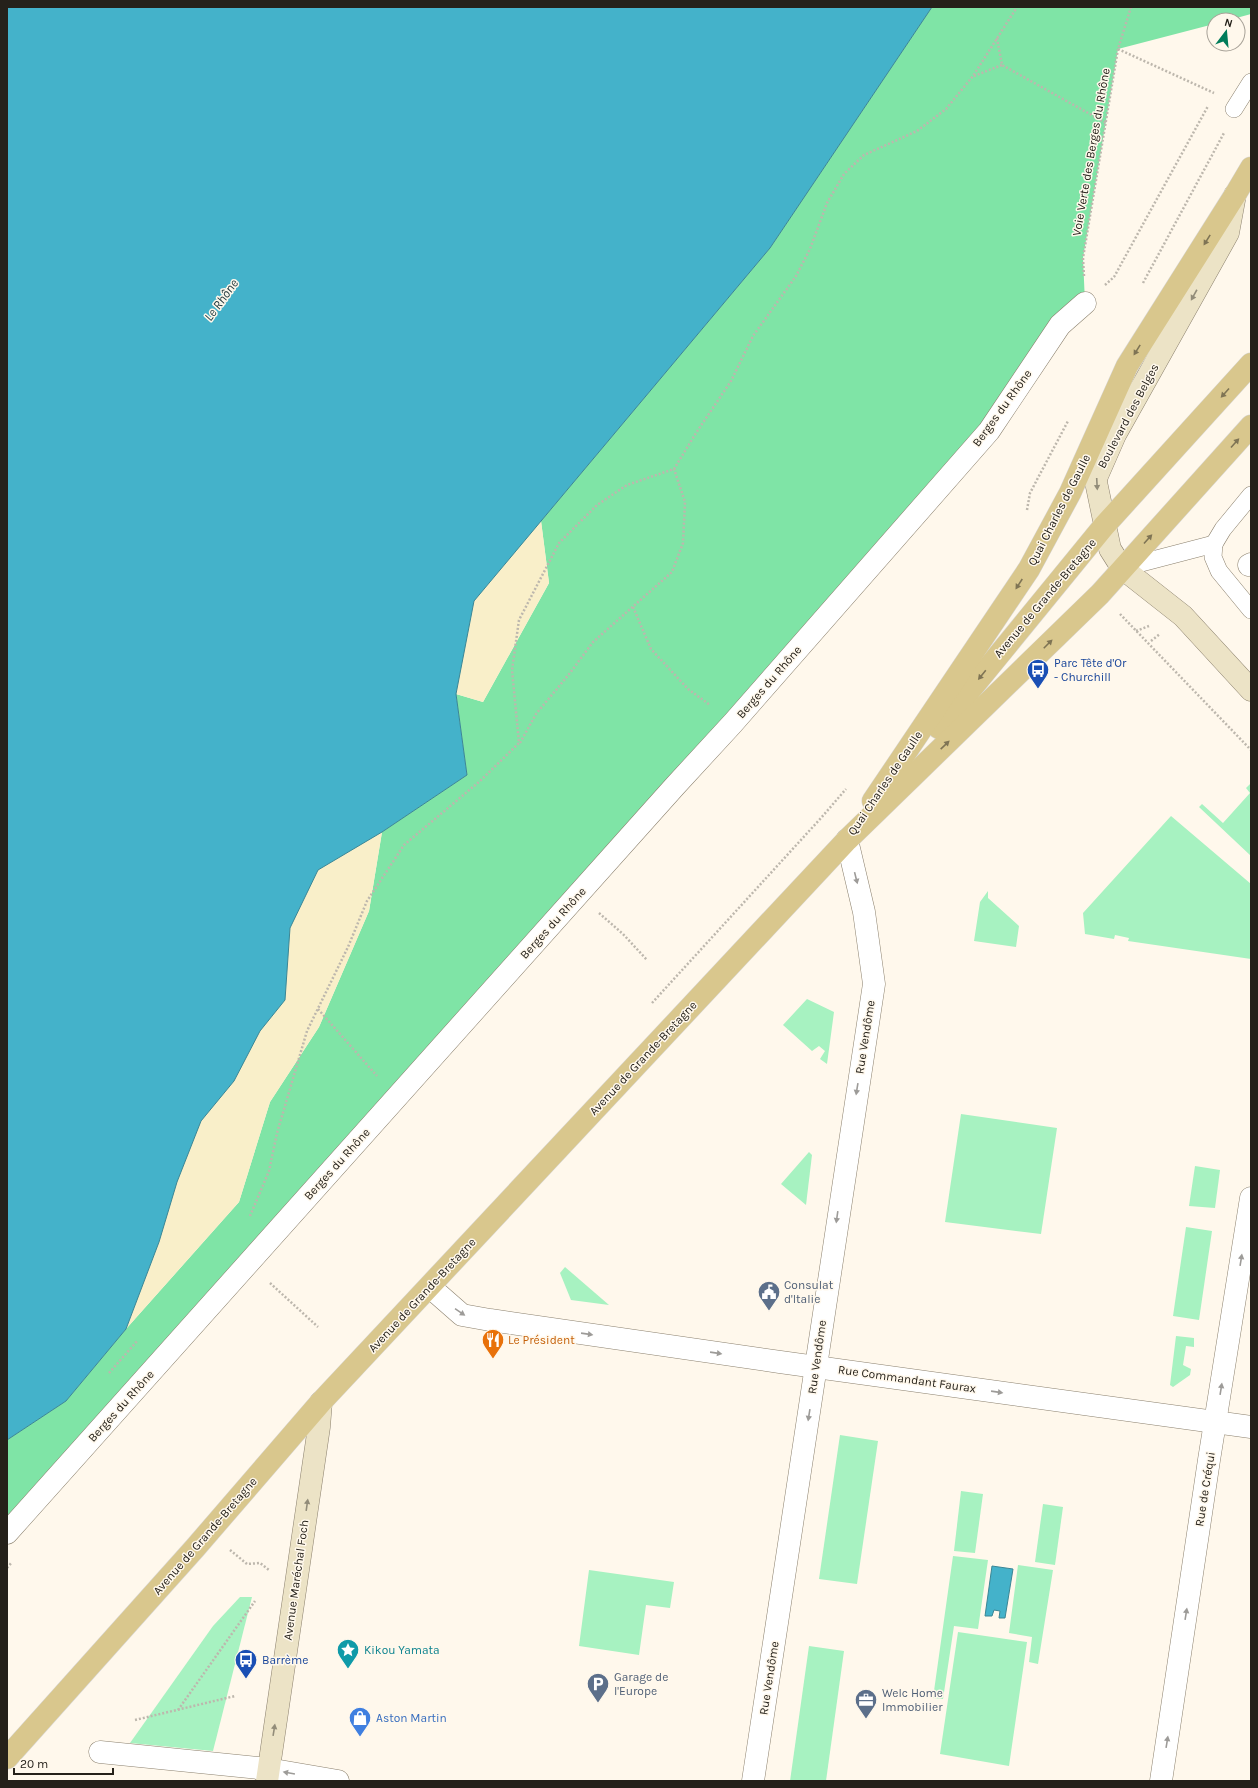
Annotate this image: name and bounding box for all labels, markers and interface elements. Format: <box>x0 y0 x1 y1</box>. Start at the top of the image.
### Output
north arrow <box>1206 12 1246 52</box>
text: N <box>1223 16 1234 30</box>
street label: Voie Verte des Berges du Rhône <box>1069 67 1113 237</box>
one-way arrow <box>1203 235 1211 245</box>
water label: Le Rhône <box>201 276 241 324</box>
one-way arrow <box>1190 289 1197 301</box>
one-way arrow <box>1134 344 1141 356</box>
street label: Boulevard des Belges <box>1094 361 1162 471</box>
street label: Berges du Rhône <box>969 367 1035 449</box>
one-way arrow <box>1220 388 1230 398</box>
one-way arrow <box>1231 438 1240 448</box>
street label: Quai Charles de Gaulle <box>1025 452 1093 568</box>
one-way arrow <box>1094 478 1100 491</box>
one-way arrow <box>1143 534 1153 544</box>
street label: Avenue de Grande-Bretagne <box>991 536 1099 660</box>
one-way arrow <box>1015 579 1023 589</box>
one-way arrow <box>1043 639 1053 649</box>
street label: Berges du Rhône <box>734 643 804 721</box>
place label: Parc Tête d'Or - Churchill <box>1054 656 1127 684</box>
bus stop icon: Parc Tête d'Or - Churchill <box>1025 657 1051 690</box>
one-way arrow <box>977 670 986 680</box>
street label: Quai Charles de Gaulle <box>845 728 925 838</box>
one-way arrow <box>940 740 950 749</box>
one-way arrow <box>853 872 859 884</box>
street label: Berges du Rhône <box>517 884 589 962</box>
street label: Avenue de Grande-Bretagne <box>586 998 700 1118</box>
street label: Rue Vendôme <box>852 999 878 1075</box>
one-way arrow <box>854 1083 860 1095</box>
street label: Berges du Rhône <box>301 1125 373 1203</box>
one-way arrow <box>834 1211 840 1224</box>
street label: Avenue de Grande-Bretagne <box>365 1235 479 1355</box>
one-way arrow <box>1238 1254 1244 1266</box>
place label: Consulat d'Italie <box>784 1278 834 1306</box>
public building icon: Consulat d'Italie <box>756 1279 782 1312</box>
one-way arrow <box>454 1308 465 1316</box>
street label: Rue Vendôme <box>805 1319 829 1395</box>
restaurant icon: Le Président <box>480 1327 506 1360</box>
one-way arrow <box>581 1331 593 1337</box>
place label: Le Président <box>508 1333 575 1347</box>
one-way arrow <box>710 1350 722 1356</box>
street label: Rue Commandant Faurax <box>837 1362 977 1396</box>
street label: Berges du Rhône <box>85 1367 157 1445</box>
one-way arrow <box>1218 1383 1224 1395</box>
one-way arrow <box>991 1389 1003 1395</box>
one-way arrow <box>806 1409 812 1422</box>
street label: Rue de Créqui <box>1192 1451 1218 1527</box>
street label: Avenue de Grande-Bretagne <box>150 1474 260 1598</box>
one-way arrow <box>304 1499 310 1511</box>
street label: Avenue Maréchal Foch <box>281 1519 311 1641</box>
one-way arrow <box>1183 1608 1189 1620</box>
place icon: Kikou Yamata <box>335 1637 361 1670</box>
street label: Rue Vendôme <box>756 1640 782 1716</box>
place label: Kikou Yamata <box>364 1643 440 1657</box>
bus stop icon: Barrème <box>233 1647 259 1680</box>
place label: Barrème <box>262 1653 308 1667</box>
place label: Garage de l'Europe <box>614 1670 668 1698</box>
parking icon: Garage de l'Europe <box>585 1671 611 1704</box>
place label: Welc Home Immobilier <box>882 1686 943 1714</box>
office icon: Welc Home Immobilier <box>853 1687 879 1720</box>
shop icon: Aston Martin <box>347 1705 373 1738</box>
place label: Aston Martin <box>376 1711 447 1725</box>
one-way arrow <box>271 1724 277 1736</box>
one-way arrow <box>1164 1736 1170 1749</box>
scale bar <box>14 1750 113 1776</box>
text: 20 m <box>20 1757 48 1771</box>
one-way arrow <box>283 1769 296 1775</box>

